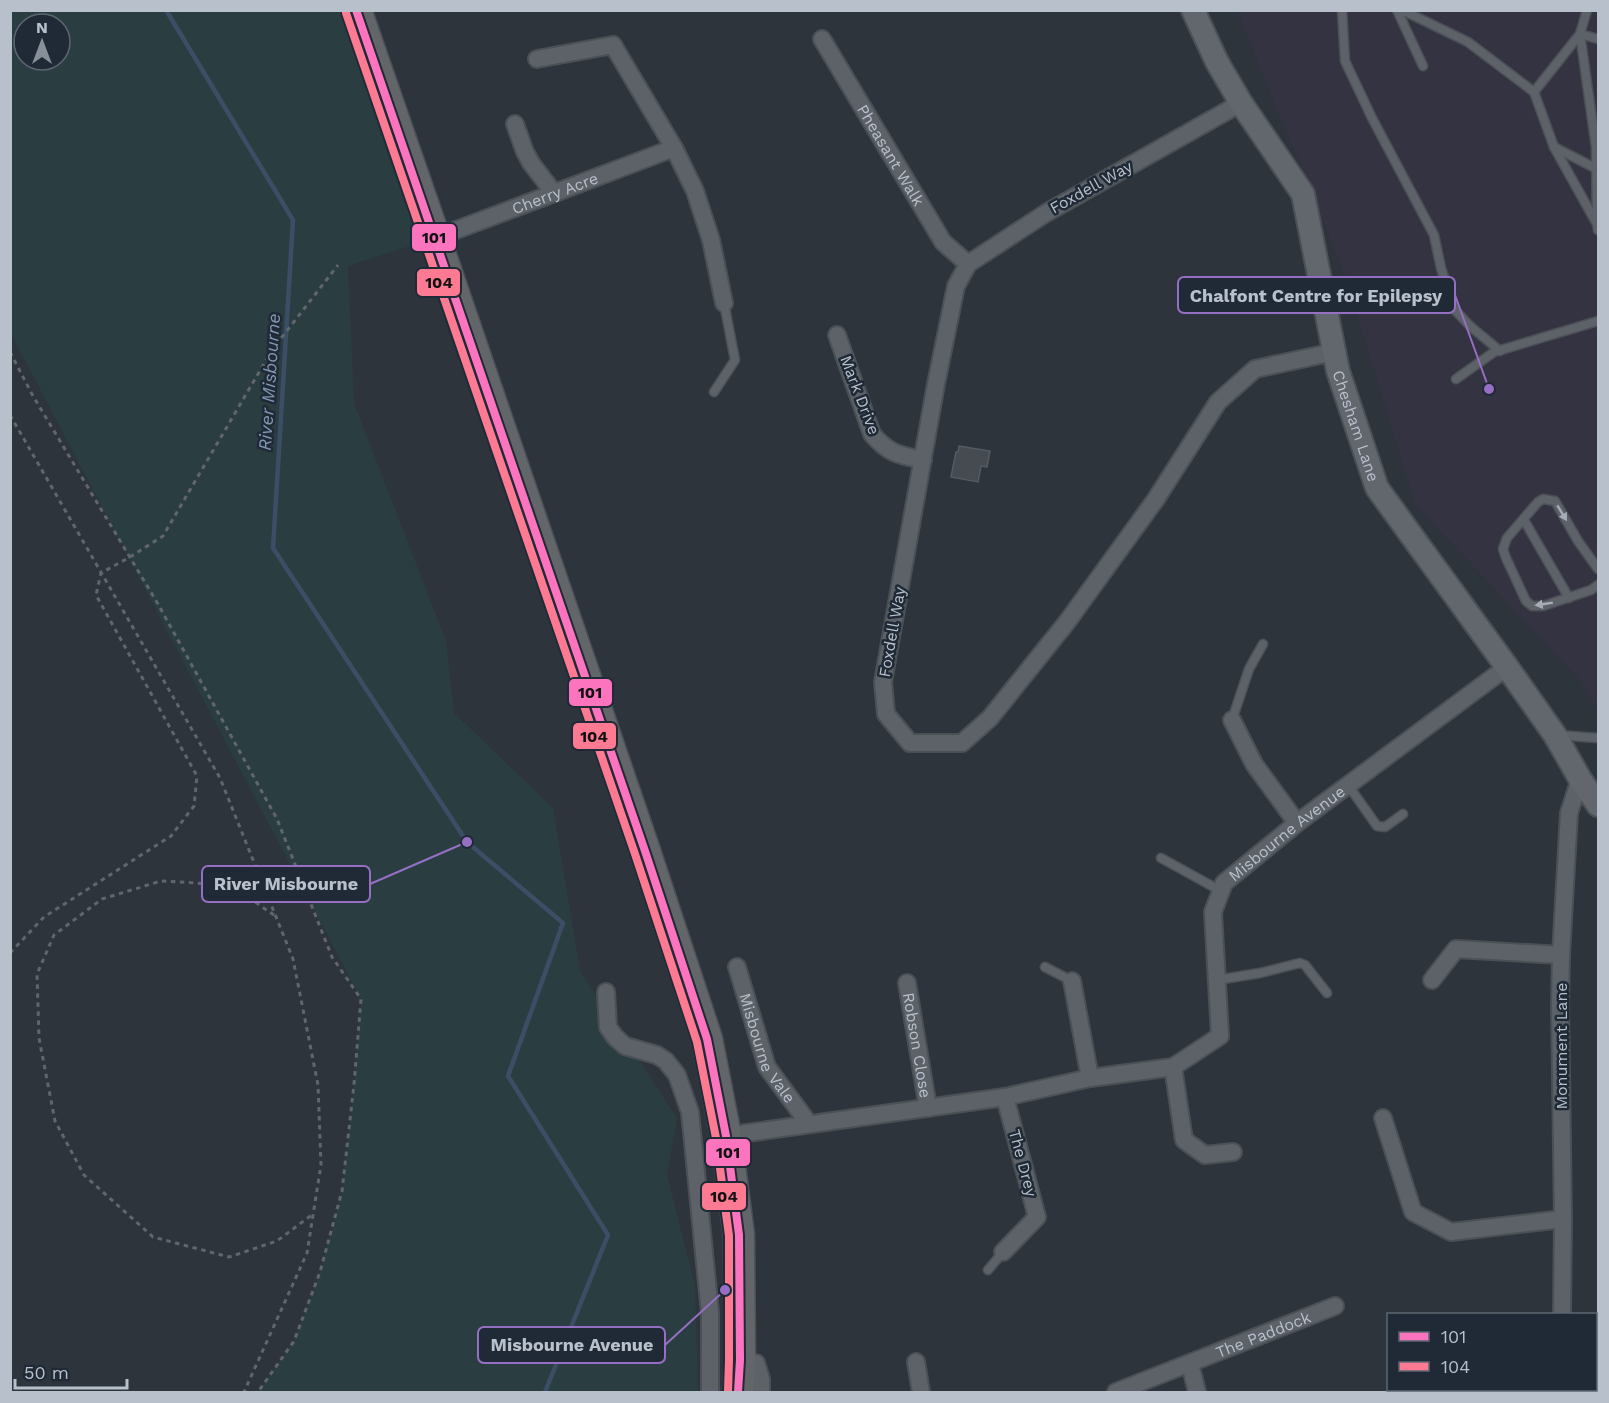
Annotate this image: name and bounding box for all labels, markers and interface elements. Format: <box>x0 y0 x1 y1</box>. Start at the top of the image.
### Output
north arrow <box>12 12 72 72</box>
text: N <box>36 18 48 37</box>
street label: Pheasant Walk <box>854 101 929 209</box>
street label: Foxdell Way <box>1046 156 1136 217</box>
street label: Cherry Acre <box>509 168 601 218</box>
line badge: 101 <box>411 223 457 252</box>
text: 101 <box>422 228 446 247</box>
line badge: 104 <box>416 268 461 297</box>
text: 104 <box>425 273 453 292</box>
callout: Chalfont Centre for Epilepsy <box>1178 277 1455 313</box>
text: Chalfont Centre for Epilepsy <box>1190 285 1443 306</box>
water label: River Misbourne <box>254 313 284 451</box>
street label: Mark Drive <box>836 353 884 437</box>
street label: Chesham Lane <box>1329 368 1384 484</box>
one-way arrow <box>1557 505 1567 522</box>
street label: Foxdell Way <box>875 585 909 679</box>
one-way arrow <box>1534 600 1553 609</box>
line badge: 101 <box>568 678 613 707</box>
text: 101 <box>578 683 602 702</box>
line badge: 104 <box>572 722 617 750</box>
text: 104 <box>580 727 608 746</box>
street label: Misbourne Avenue <box>1224 781 1348 885</box>
callout: River Misbourne <box>202 866 370 902</box>
text: River Misbourne <box>214 873 358 894</box>
street label: Monument Lane <box>1552 982 1571 1110</box>
street label: Misbourne Vale <box>736 991 800 1107</box>
street label: Robson Close <box>899 991 936 1099</box>
street label: The Drey <box>1005 1127 1041 1199</box>
line badge: 101 <box>705 1138 751 1167</box>
text: 101 <box>716 1143 740 1162</box>
line badge: 104 <box>701 1182 747 1211</box>
text: 104 <box>710 1187 738 1206</box>
street label: The Paddock <box>1213 1307 1313 1361</box>
legend <box>1387 1313 1597 1391</box>
text: 101 <box>1441 1326 1466 1347</box>
callout: Misbourne Avenue <box>478 1327 665 1363</box>
text: Misbourne Avenue <box>491 1334 653 1355</box>
scale bar <box>15 1352 128 1390</box>
text: 104 <box>1441 1356 1470 1377</box>
text: 50 m <box>24 1362 69 1383</box>

